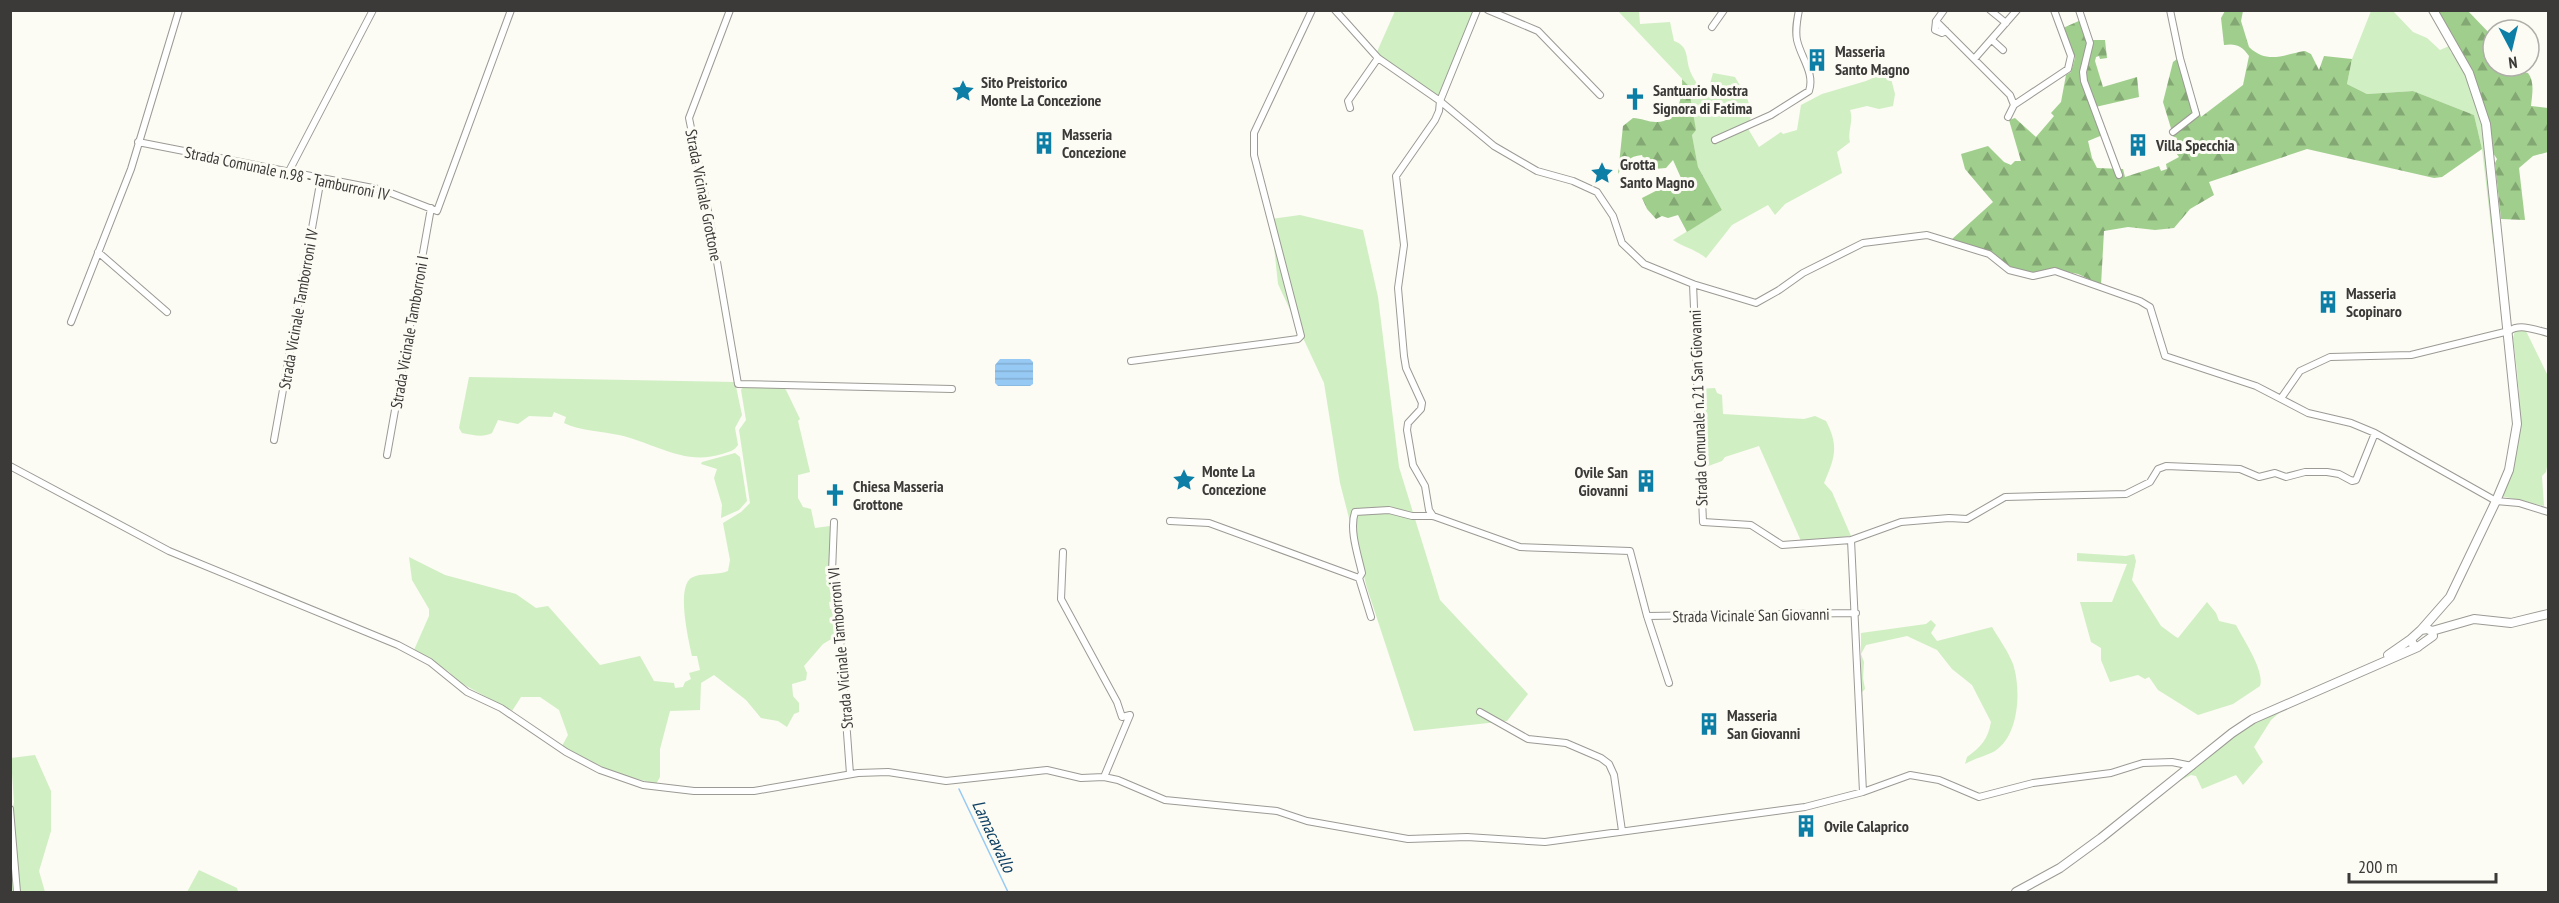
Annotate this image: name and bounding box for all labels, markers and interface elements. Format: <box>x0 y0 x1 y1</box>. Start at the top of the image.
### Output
north arrow <box>2481 18 2541 78</box>
place label: Masseria Santo Magno <box>1835 41 1910 79</box>
building icon: Masseria Santo Magno <box>1804 47 1830 73</box>
text: N <box>2507 52 2518 73</box>
place label: Sito Preistorico Monte La Concezione <box>981 72 1102 110</box>
place icon: Sito Preistorico Monte La Concezione <box>950 78 976 104</box>
place label: Santuario Nostra Signora di Fatima <box>1653 80 1753 118</box>
church icon: Santuario Nostra Signora di Fatima <box>1622 86 1648 112</box>
place label: Masseria Concezione <box>1062 124 1126 162</box>
street label: Strada Vicinale Grottone <box>681 127 727 263</box>
building icon: Masseria Concezione <box>1031 130 1057 156</box>
building icon: Villa Specchia <box>2125 132 2151 158</box>
place label: Villa Specchia <box>2155 135 2235 155</box>
street label: Strada Comunale n.98 - Tamburroni IV <box>183 142 392 205</box>
place label: Grotta Santo Magno <box>1620 154 1695 192</box>
place icon: Grotta Santo Magno <box>1589 160 1615 186</box>
street label: Strada Vicinale Tamborroni IV <box>274 227 322 391</box>
street label: Strada Vicinale Tamborroni I <box>386 254 432 410</box>
place label: Masseria Scopinaro <box>2346 283 2402 321</box>
building icon: Masseria Scopinaro <box>2315 289 2341 315</box>
street label: Strada Comunale n.21 San Giovanni <box>1685 309 1711 507</box>
place label: Monte La Concezione <box>1202 461 1266 499</box>
place label: Ovile San Giovanni <box>1574 462 1628 500</box>
place icon: Monte La Concezione <box>1171 467 1197 493</box>
building icon: Ovile San Giovanni <box>1633 468 1659 494</box>
place label: Chiesa Masseria Grottone <box>853 476 944 514</box>
church icon: Chiesa Masseria Grottone <box>822 482 848 508</box>
street label: Strada Vicinale Tamborroni VI <box>823 566 857 730</box>
street label: Strada Vicinale San Giovanni <box>1672 604 1830 626</box>
place label: Masseria San Giovanni <box>1727 705 1801 743</box>
building icon: Masseria San Giovanni <box>1696 711 1722 737</box>
water label: Lamacavallo <box>967 796 1021 877</box>
building icon: Ovile Calaprico <box>1793 813 1819 839</box>
place label: Ovile Calaprico <box>1824 816 1909 836</box>
scale bar <box>2349 846 2496 884</box>
text: 200 m <box>2358 855 2398 878</box>

